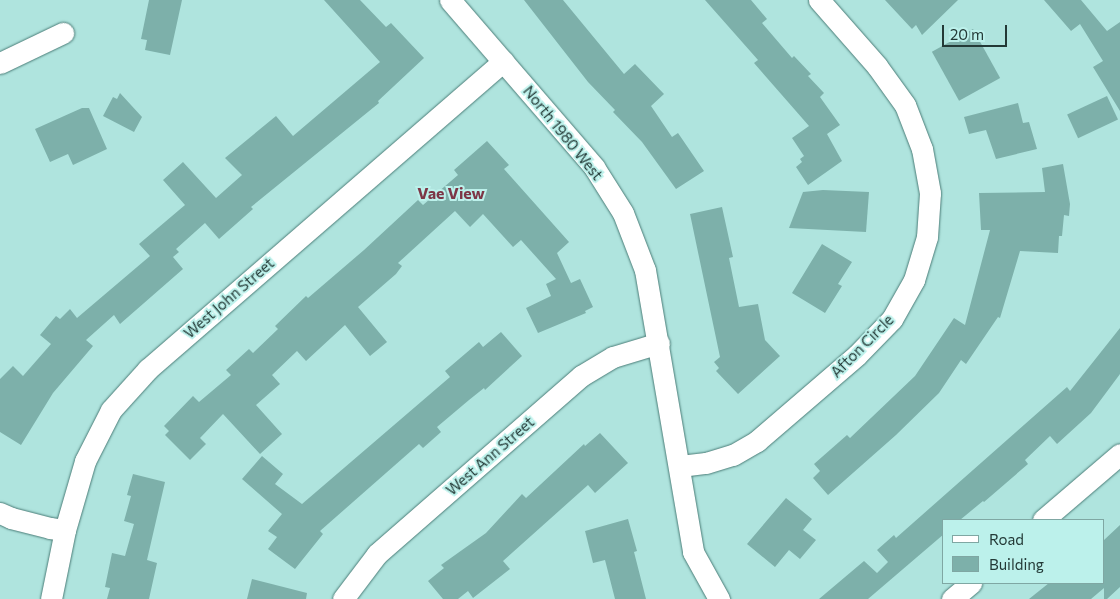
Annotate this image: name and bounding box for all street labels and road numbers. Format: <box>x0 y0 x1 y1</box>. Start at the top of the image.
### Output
street label: North 1980 West <box>519 82 607 184</box>
street label: West John Street <box>180 254 278 342</box>
street label: Afton Circle <box>827 311 897 381</box>
street label: West Ann Street <box>442 413 538 499</box>

